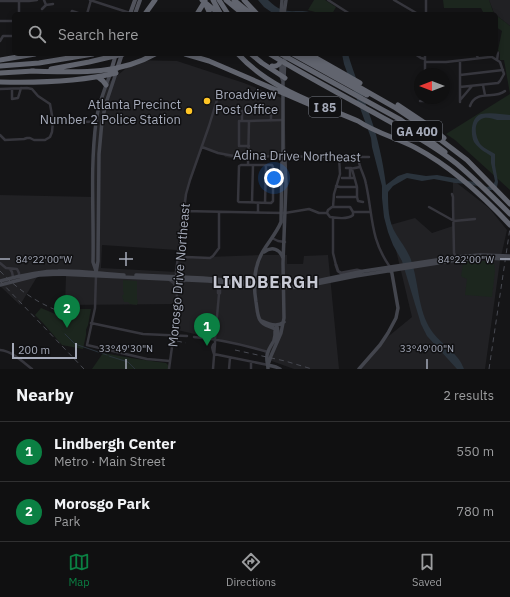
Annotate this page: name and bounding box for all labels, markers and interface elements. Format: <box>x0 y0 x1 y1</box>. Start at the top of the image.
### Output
search box <box>12 12 498 56</box>
icon: search <box>26 23 48 45</box>
text: Search here <box>58 25 138 44</box>
north arrow <box>414 68 450 104</box>
place label: Broadview Post Office <box>215 86 278 118</box>
place label: Atlanta Precinct Number 2 Police Station <box>40 96 181 128</box>
marker: Broadview Post Office <box>202 96 212 106</box>
road number: I 85 <box>309 97 341 117</box>
marker: Atlanta Precinct Number 2 Police Station <box>184 106 194 116</box>
road number: GA 400 <box>392 121 442 141</box>
street label: Adina Drive Northeast <box>233 146 361 166</box>
your location <box>264 168 284 188</box>
street label: Morosgo Drive Northeast <box>164 202 194 348</box>
text: 84°22'00"W <box>16 253 72 266</box>
text: 84°22'00"W <box>438 253 494 266</box>
district label: LINDBERGH <box>213 271 320 293</box>
pin: 2 <box>54 295 80 328</box>
pin: 1 <box>194 313 220 346</box>
scale bar <box>12 341 77 360</box>
text: 33°49'30"N <box>99 342 153 355</box>
text: 33°49'00"N <box>400 342 454 355</box>
text: 200 m <box>18 343 50 357</box>
text: Nearby <box>16 384 74 406</box>
text: 2 results <box>443 387 494 404</box>
text: Lindbergh Center <box>54 434 176 453</box>
text: 1 <box>25 443 33 460</box>
text: 550 m <box>456 443 494 460</box>
text: Metro · Main Street <box>54 453 165 470</box>
text: Morosgo Park <box>54 494 150 513</box>
text: 2 <box>25 503 33 520</box>
text: 780 m <box>456 503 494 520</box>
text: Park <box>54 513 80 530</box>
tab: Map <box>68 551 90 589</box>
tab: Directions <box>226 551 276 589</box>
tab: Saved <box>412 551 442 589</box>

